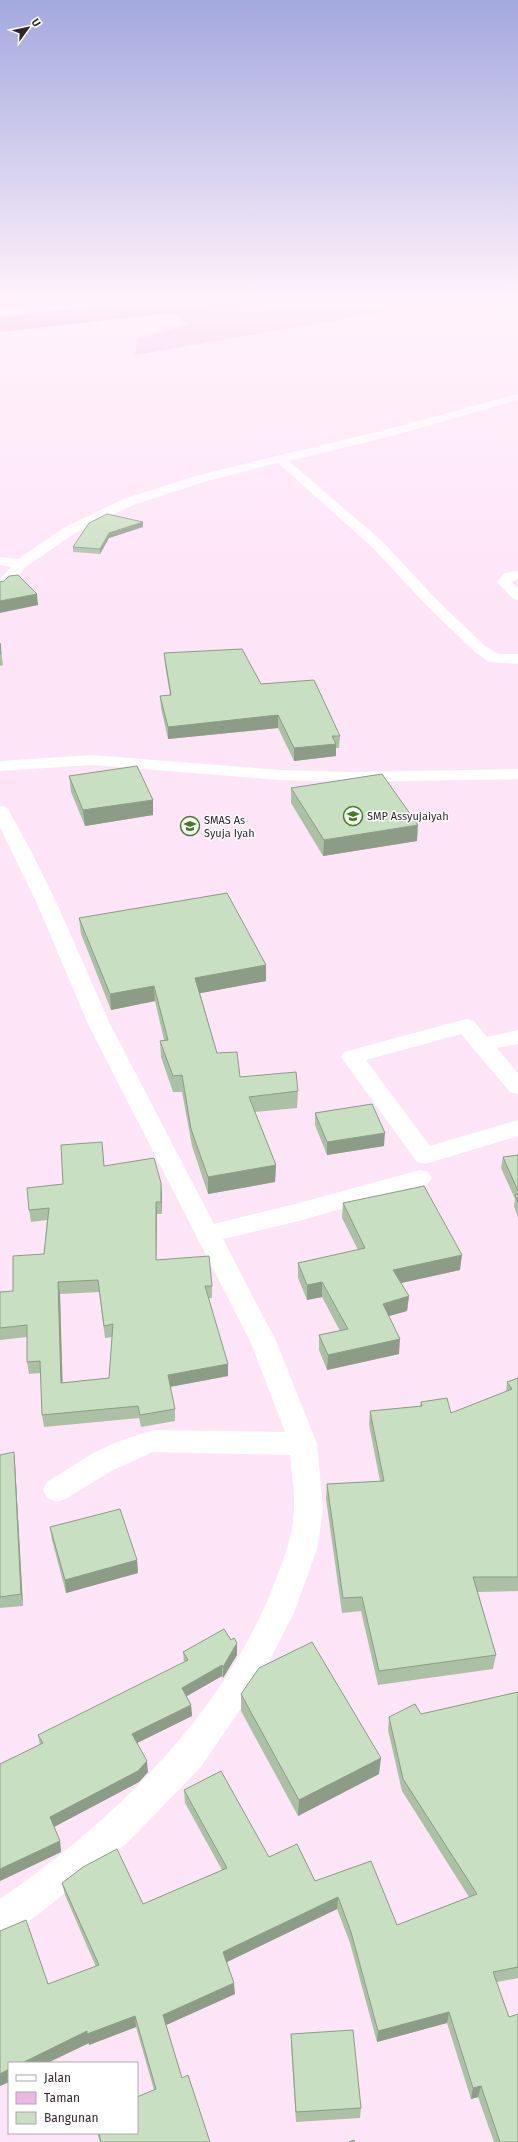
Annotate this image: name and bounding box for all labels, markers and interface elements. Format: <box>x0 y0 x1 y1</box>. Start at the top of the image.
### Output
north arrow <box>8 8 48 48</box>
text: U <box>29 16 43 29</box>
school or university icon: SMP Assyujaiyah <box>342 805 364 827</box>
place label: SMP Assyujaiyah <box>367 810 449 823</box>
place label: SMAS As Syuja Iyah <box>204 814 255 840</box>
school or university icon: SMAS As Syuja Iyah <box>179 815 201 837</box>
legend <box>8 2062 138 2134</box>
text: Jalan <box>44 2071 71 2085</box>
text: Taman <box>44 2091 80 2105</box>
text: Bangunan <box>44 2111 99 2125</box>

